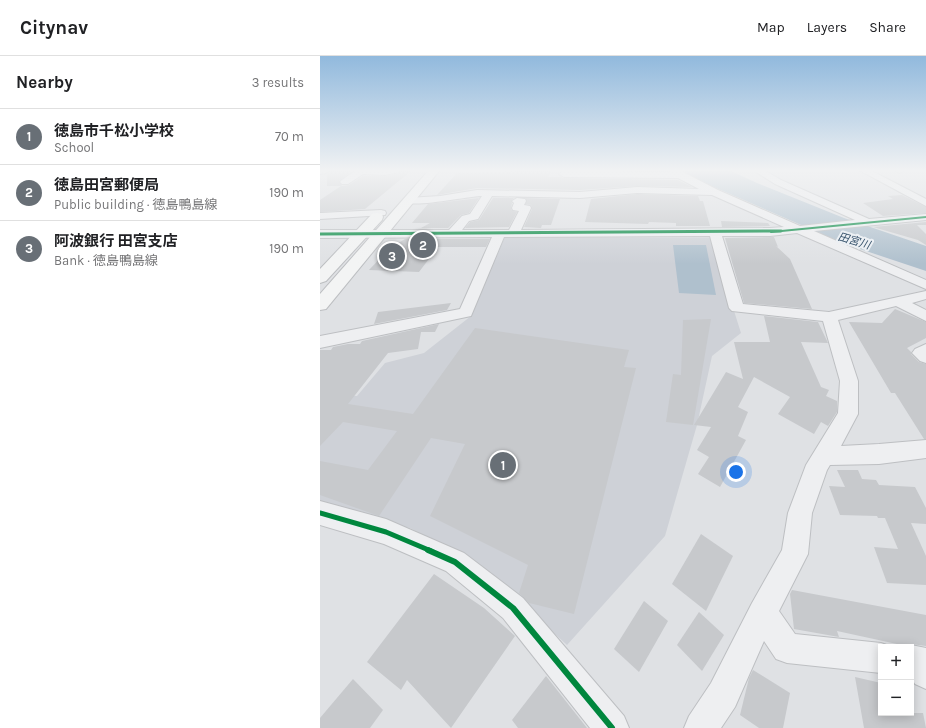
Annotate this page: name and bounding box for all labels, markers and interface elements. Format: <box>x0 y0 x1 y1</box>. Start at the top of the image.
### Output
text: Citynav <box>20 17 88 39</box>
text: Map <box>757 19 785 36</box>
text: Layers <box>807 19 847 36</box>
text: Share <box>869 19 906 36</box>
text: Nearby <box>16 72 73 92</box>
text: 3 results <box>252 75 304 90</box>
text: 徳島市千松小学校 <box>54 122 174 140</box>
text: 1 <box>27 129 31 144</box>
text: 70 m <box>275 129 304 144</box>
text: School <box>54 140 94 155</box>
text: 徳島田宮郵便局 <box>54 176 159 194</box>
text: 2 <box>25 185 33 200</box>
text: 190 m <box>269 185 304 200</box>
text: Public building · 徳島鴨島線 <box>54 197 217 212</box>
pin: 2 <box>410 230 436 260</box>
water label: 田宮川 <box>836 230 873 252</box>
text: 阿波銀行 田宮支店 <box>54 232 178 250</box>
text: 3 <box>25 241 33 256</box>
text: 190 m <box>269 241 304 256</box>
pin: 3 <box>379 241 405 271</box>
text: Bank · 徳島鴨島線 <box>54 253 158 268</box>
pin: 1 <box>490 450 516 480</box>
your location <box>726 462 746 482</box>
map controls <box>878 644 914 716</box>
button: + <box>878 644 914 680</box>
button: − <box>878 680 914 716</box>

